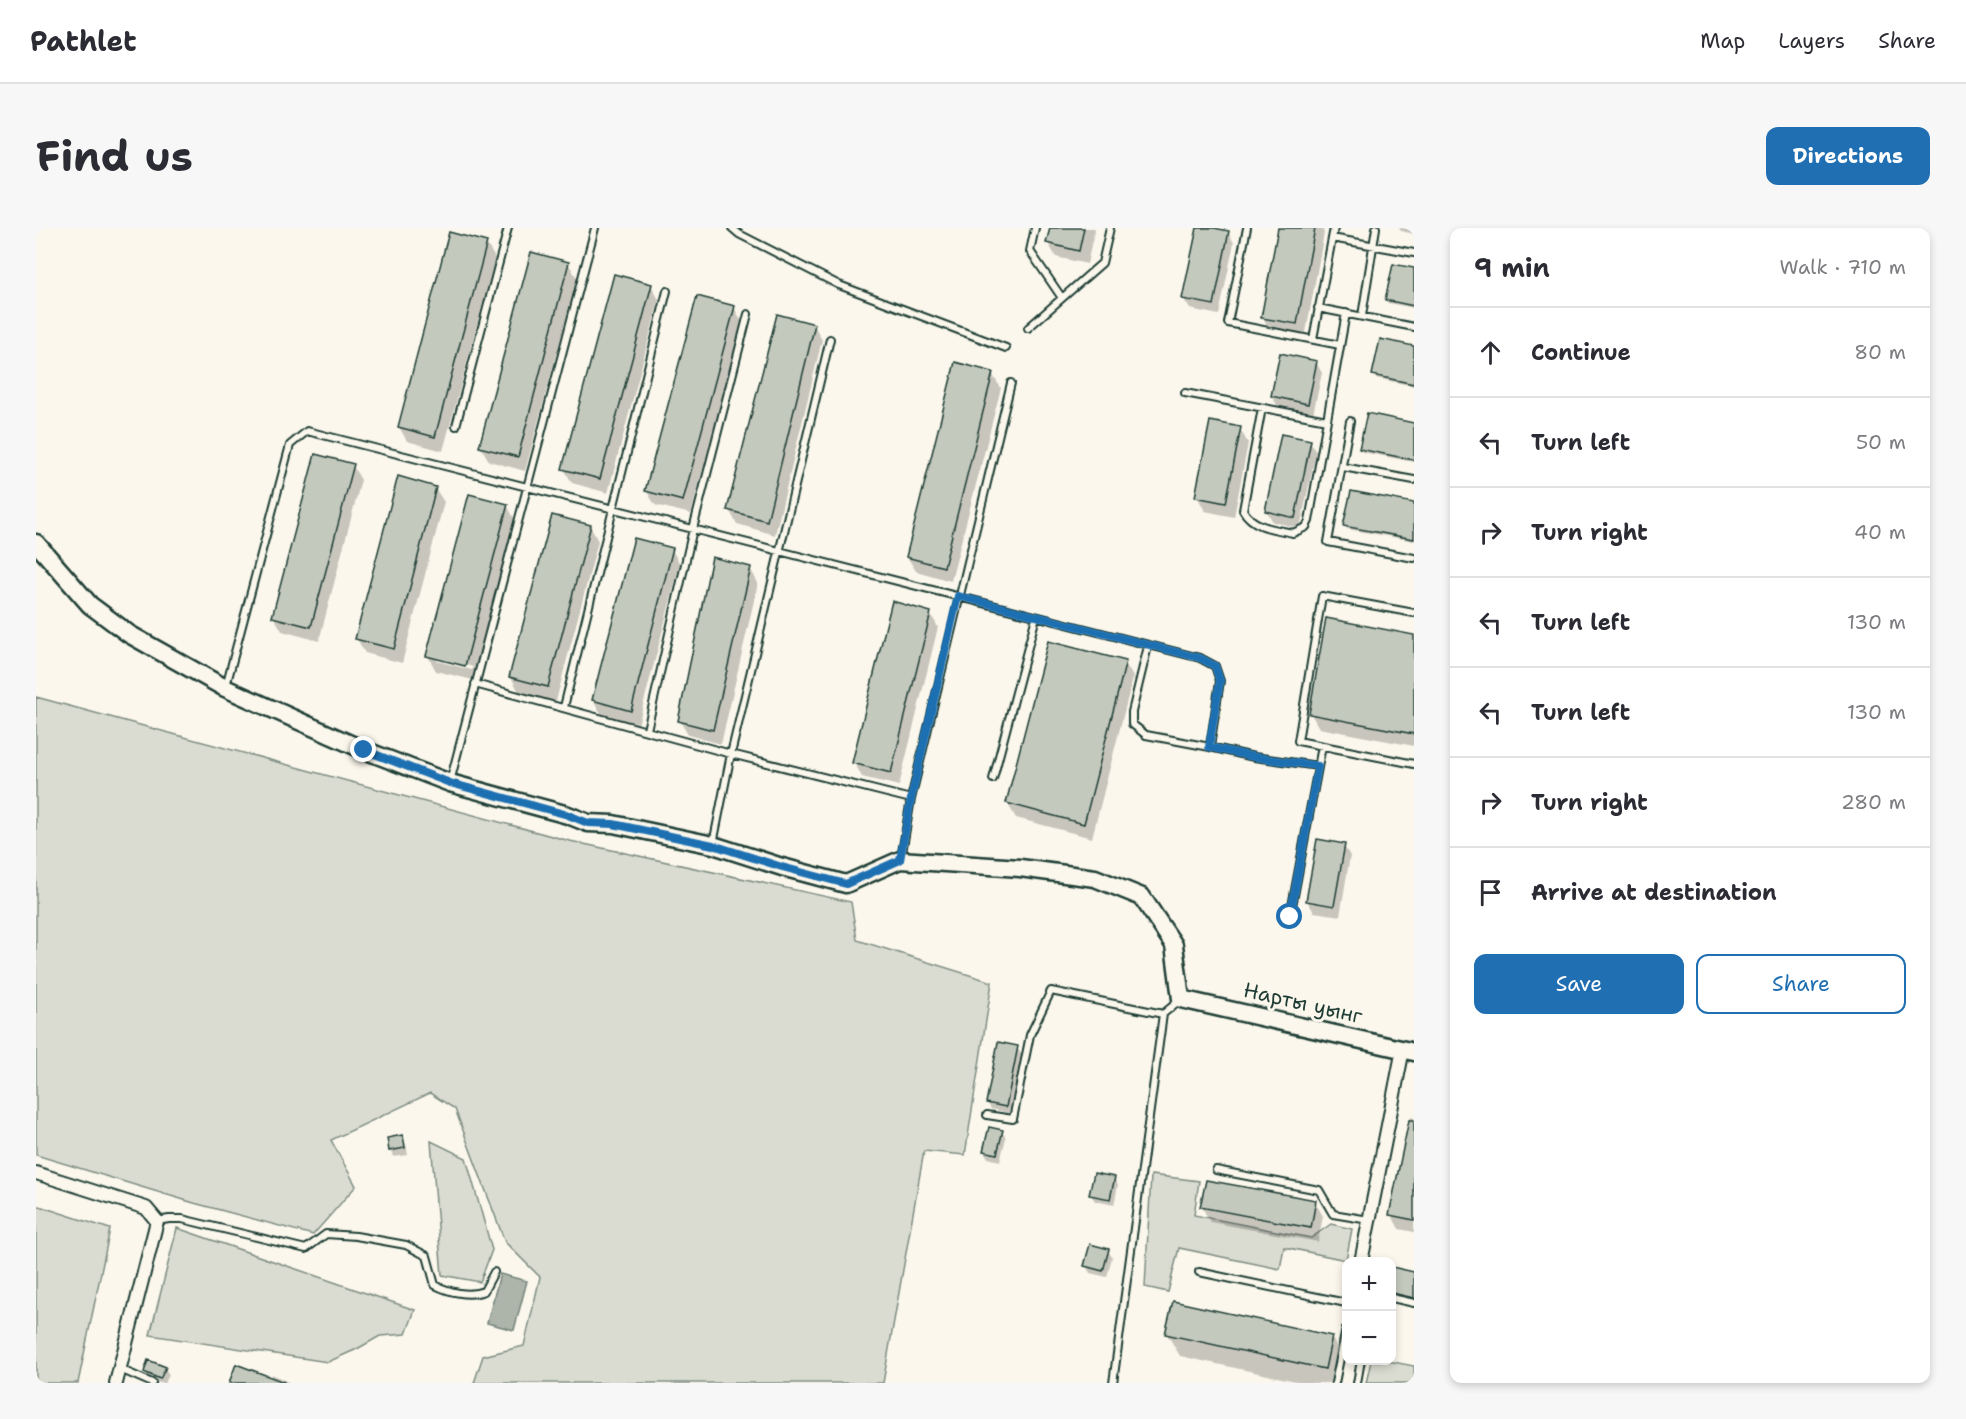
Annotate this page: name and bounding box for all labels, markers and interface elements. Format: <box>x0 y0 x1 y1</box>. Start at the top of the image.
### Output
text: Pathlet <box>30 22 137 60</box>
text: Map <box>1700 27 1745 55</box>
text: Layers <box>1778 27 1845 55</box>
text: Share <box>1878 27 1936 55</box>
button: Directions <box>1766 127 1930 185</box>
text: Find us <box>36 128 193 184</box>
text: 9 min <box>1474 250 1550 285</box>
text: Walk · 710 m <box>1780 254 1906 280</box>
icon: ahead <box>1474 336 1507 369</box>
text: Continue <box>1531 338 1631 367</box>
text: 80 m <box>1854 339 1906 365</box>
icon: left <box>1474 426 1507 459</box>
text: Turn left <box>1531 428 1630 457</box>
text: 50 m <box>1856 429 1906 455</box>
icon: right <box>1474 516 1507 549</box>
text: Turn right <box>1531 518 1648 547</box>
text: 40 m <box>1854 519 1906 545</box>
icon: left <box>1474 606 1507 639</box>
text: Turn left <box>1531 608 1630 637</box>
text: 130 m <box>1847 609 1906 635</box>
icon: left <box>1474 696 1507 729</box>
text: Turn left <box>1531 698 1630 727</box>
text: 130 m <box>1847 699 1906 725</box>
route end <box>350 736 376 762</box>
icon: right <box>1474 786 1507 819</box>
text: Turn right <box>1531 788 1648 817</box>
text: 280 m <box>1841 789 1906 815</box>
icon: arrive <box>1474 876 1507 909</box>
text: Arrive at destination <box>1531 878 1777 907</box>
route start <box>1276 903 1302 929</box>
button: Save <box>1474 954 1684 1014</box>
button: Share <box>1696 954 1906 1014</box>
street label: Нарты уынг <box>1241 976 1366 1030</box>
map controls <box>1342 1257 1396 1365</box>
button: + <box>1342 1257 1396 1311</box>
button: − <box>1342 1311 1396 1365</box>

